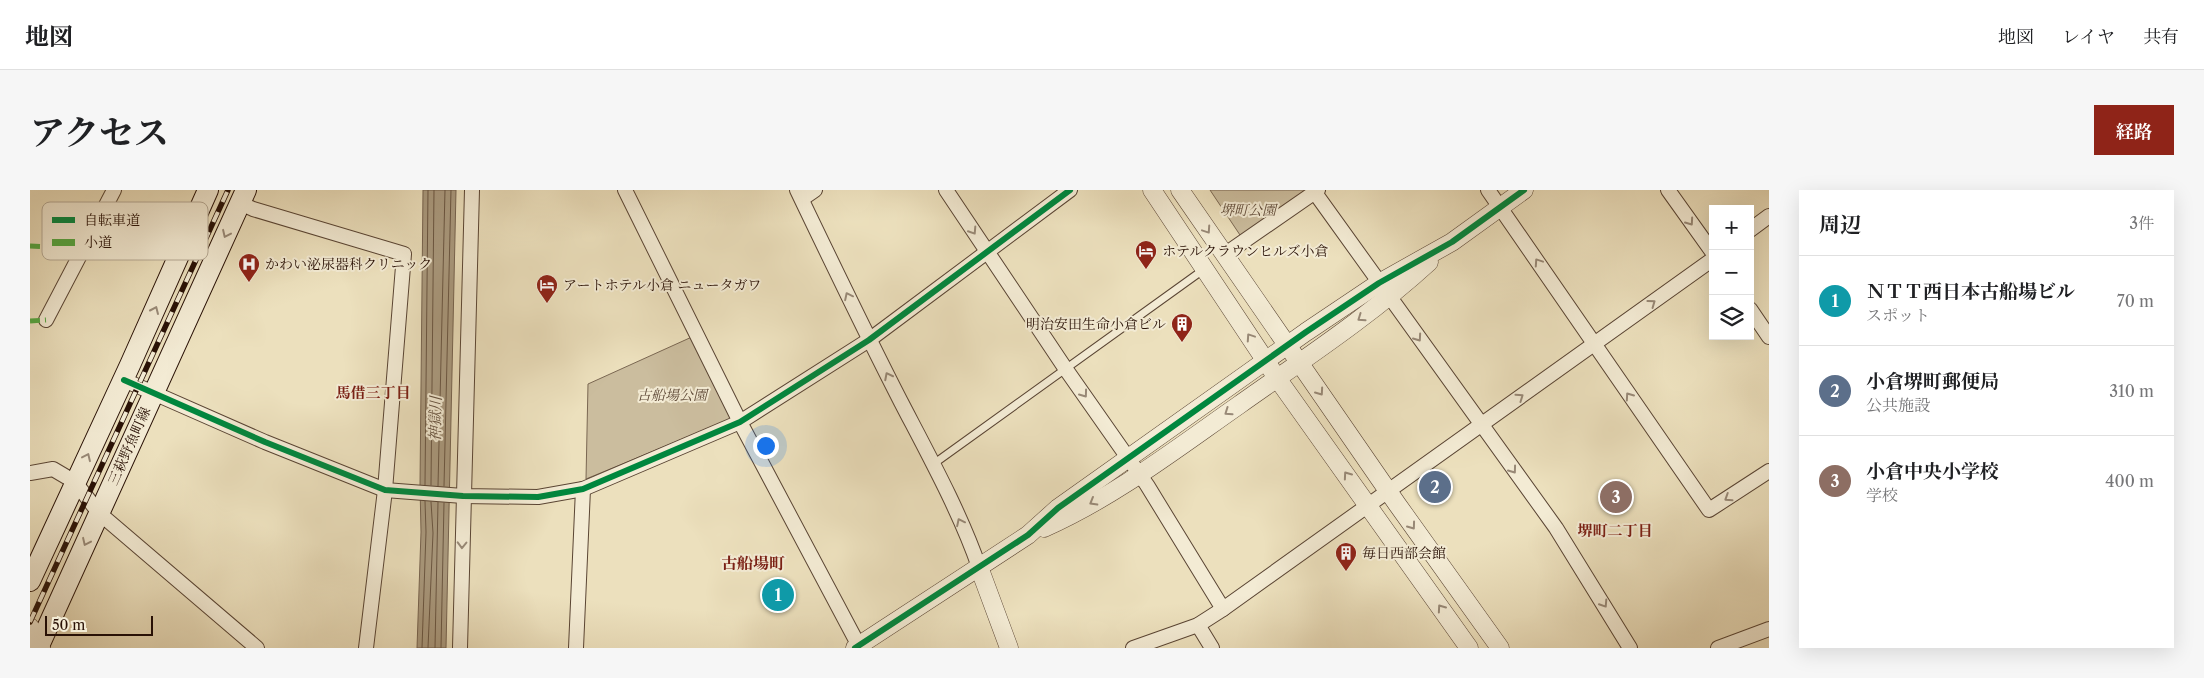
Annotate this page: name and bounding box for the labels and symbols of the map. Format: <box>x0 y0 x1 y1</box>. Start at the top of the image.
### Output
park label: 堺町公園 <box>1220 201 1278 219</box>
legend <box>42 202 208 260</box>
text: 自転車道 <box>84 211 140 229</box>
one-way arrow <box>1685 216 1693 225</box>
one-way arrow <box>967 225 976 234</box>
one-way arrow <box>1201 225 1210 234</box>
one-way arrow <box>221 229 232 238</box>
text: 小道 <box>84 233 112 251</box>
hotel icon: ホテルクラウンヒルズ小倉 <box>1134 239 1158 270</box>
place label: ホテルクラウンヒルズ小倉 <box>1162 242 1329 260</box>
hospital icon: かわい泌尿器科クリニック <box>237 252 261 283</box>
place label: かわい泌尿器科クリニック <box>265 255 432 273</box>
one-way arrow <box>1535 258 1544 267</box>
hotel icon: アートホテル小倉 ニュータガワ <box>535 273 559 304</box>
place label: アートホテル小倉 ニュータガワ <box>563 276 762 294</box>
one-way arrow <box>844 293 854 302</box>
one-way arrow <box>1646 300 1656 309</box>
one-way arrow <box>148 306 159 315</box>
building icon: 明治安田生命小倉ビル <box>1170 312 1194 343</box>
one-way arrow <box>1357 312 1367 321</box>
place label: 明治安田生命小倉ビル <box>1026 315 1166 333</box>
one-way arrow <box>1412 332 1421 342</box>
one-way arrow <box>1247 334 1256 343</box>
one-way arrow <box>884 373 894 382</box>
district label: 馬借三丁目 <box>335 383 411 402</box>
park label: 古船場公園 <box>637 386 709 404</box>
one-way arrow <box>1314 387 1323 396</box>
one-way arrow <box>1078 388 1087 398</box>
one-way arrow <box>1626 392 1635 402</box>
water label: 神獄川 <box>425 394 445 442</box>
one-way arrow <box>1514 394 1524 403</box>
street label: 三萩野魚町線 <box>104 404 154 488</box>
one-way arrow <box>1225 406 1234 415</box>
your location <box>753 433 779 459</box>
one-way arrow <box>81 453 91 462</box>
one-way arrow <box>1507 464 1515 473</box>
pin: 2 <box>1419 468 1451 506</box>
one-way arrow <box>1344 472 1353 481</box>
pin: 3 <box>1600 478 1632 516</box>
one-way arrow <box>1725 491 1734 501</box>
one-way arrow <box>1090 495 1099 505</box>
one-way arrow <box>956 518 966 527</box>
one-way arrow <box>1406 520 1415 530</box>
district label: 堺町二丁目 <box>1577 521 1653 540</box>
one-way arrow <box>82 537 93 546</box>
building icon: 毎日西部会館 <box>1334 541 1358 572</box>
one-way arrow <box>457 542 467 549</box>
place label: 毎日西部会館 <box>1362 544 1446 562</box>
district label: 古船場町 <box>721 553 785 573</box>
pin: 1 <box>762 576 794 614</box>
one-way arrow <box>1598 599 1607 608</box>
one-way arrow <box>1438 604 1447 614</box>
scale bar <box>45 613 152 636</box>

